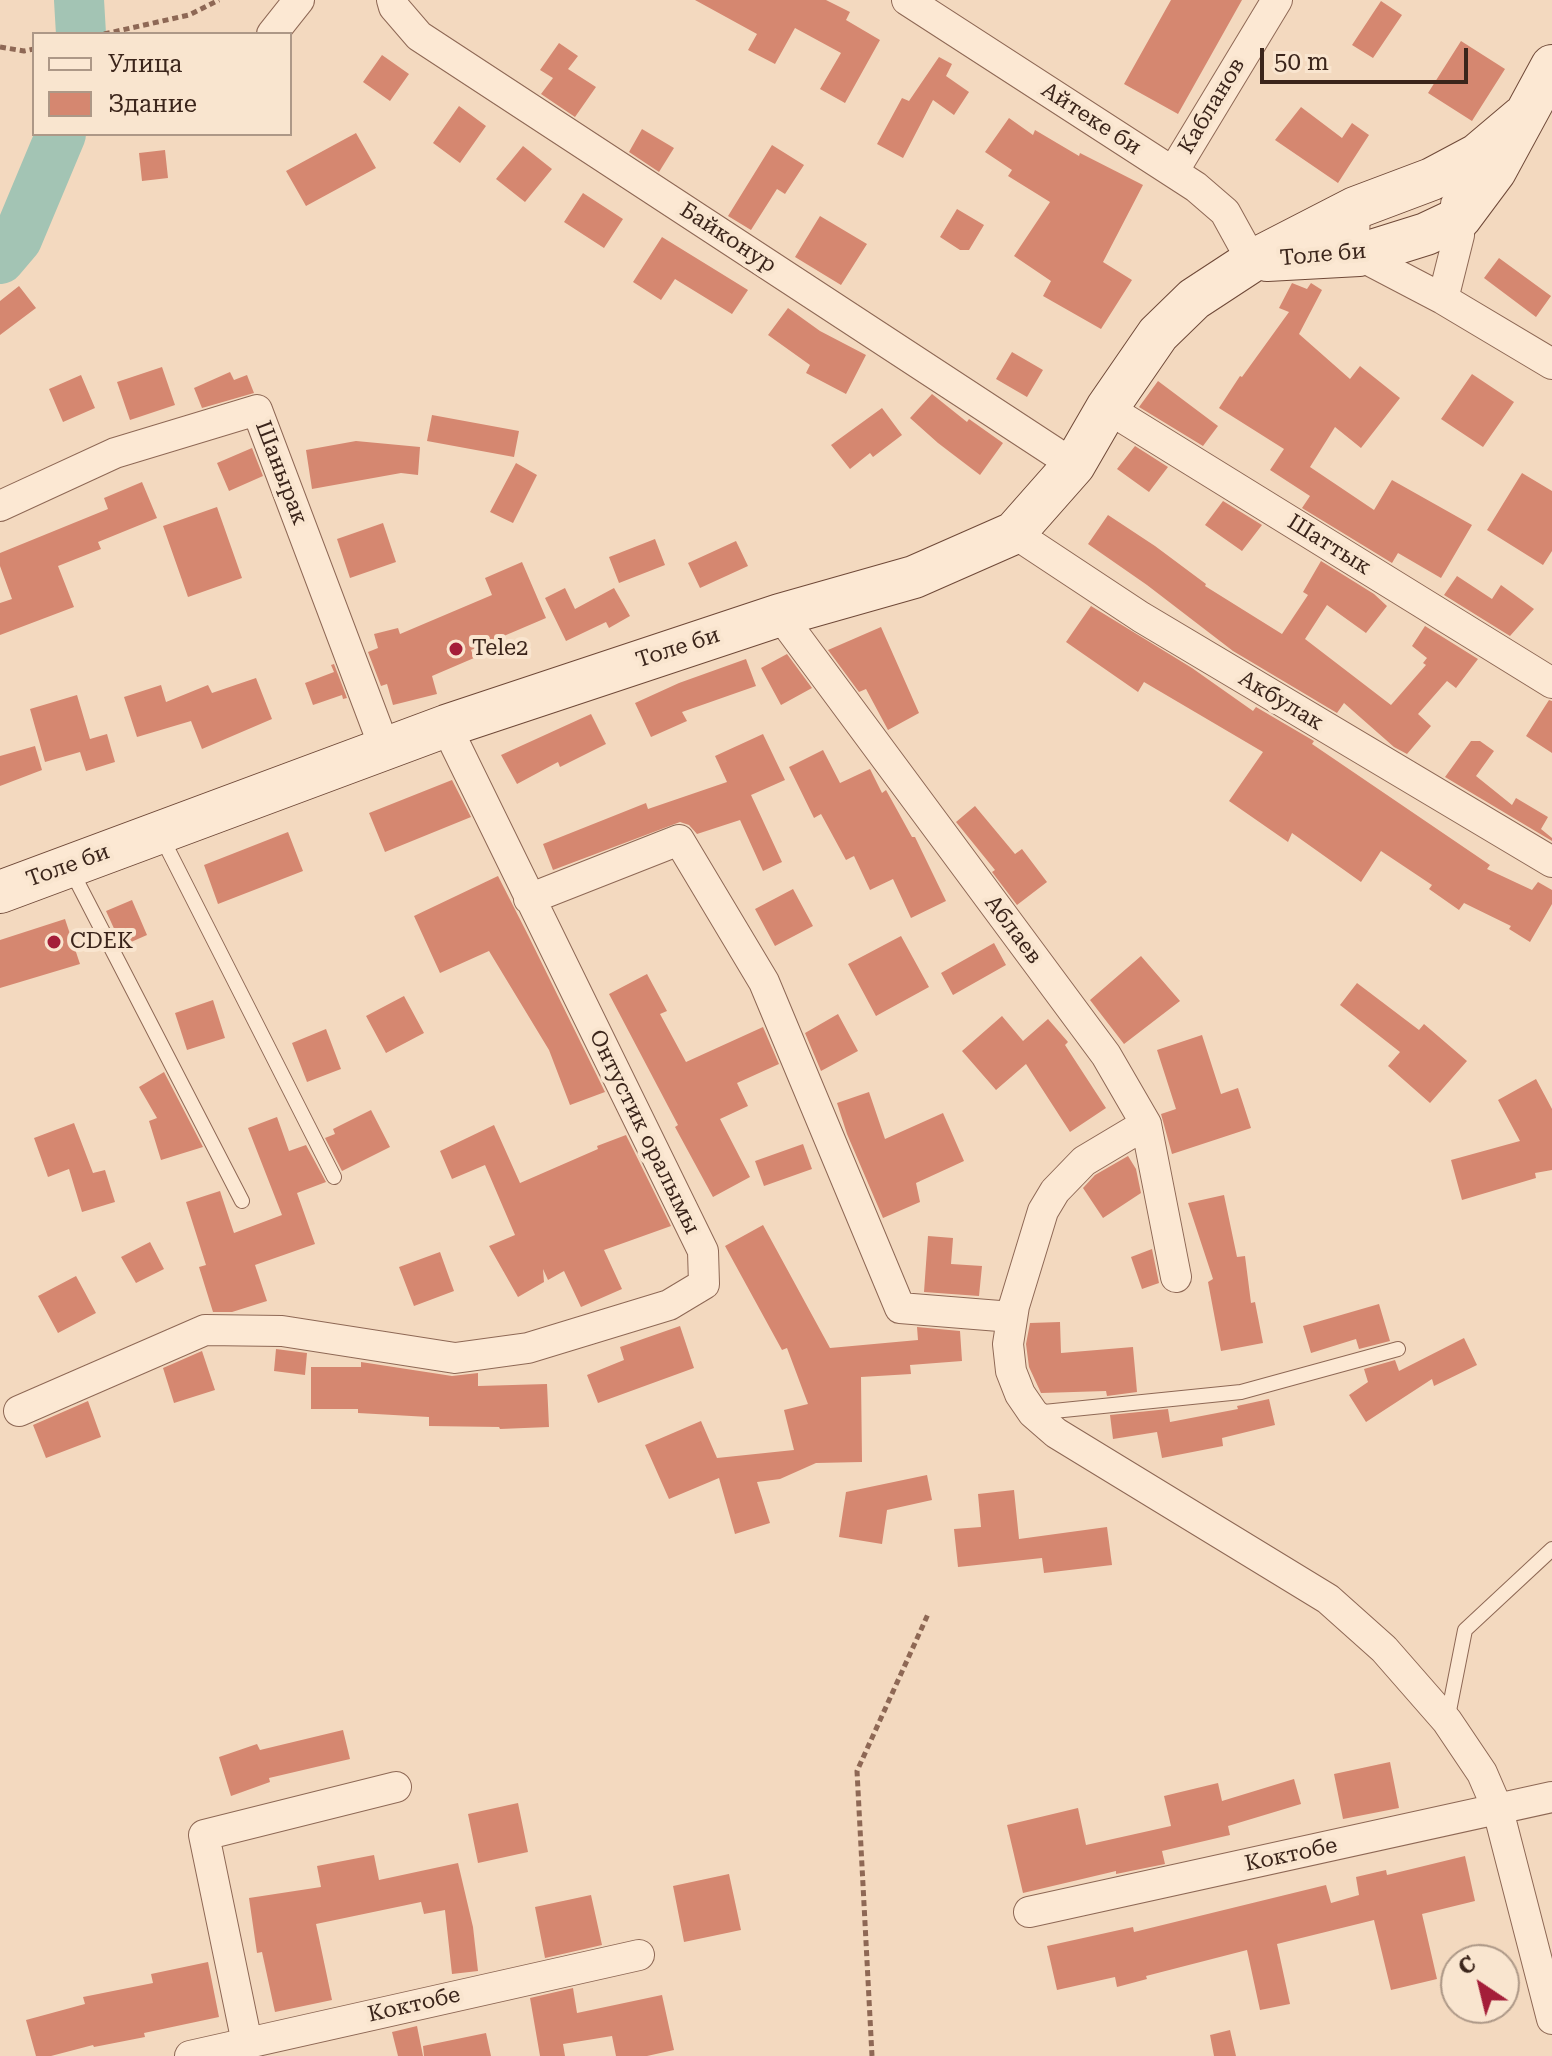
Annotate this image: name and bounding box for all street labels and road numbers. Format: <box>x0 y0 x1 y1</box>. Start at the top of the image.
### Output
street label: Кабланов <box>1173 53 1251 159</box>
street label: Айтеке би <box>1036 77 1146 161</box>
street label: Байконур <box>675 197 781 279</box>
street label: Толе би <box>1279 238 1367 272</box>
street label: Шанырак <box>249 417 313 529</box>
street label: Шаттык <box>1282 509 1376 581</box>
street label: Толе би <box>633 622 723 674</box>
street label: Акбулак <box>1234 665 1328 737</box>
street label: Толе би <box>23 839 113 893</box>
street label: Аблаев <box>979 891 1047 969</box>
street label: Онтустик оралымы <box>583 1026 705 1238</box>
street label: Коктобе <box>1242 1832 1340 1878</box>
street label: Коктобе <box>365 1982 463 2028</box>

